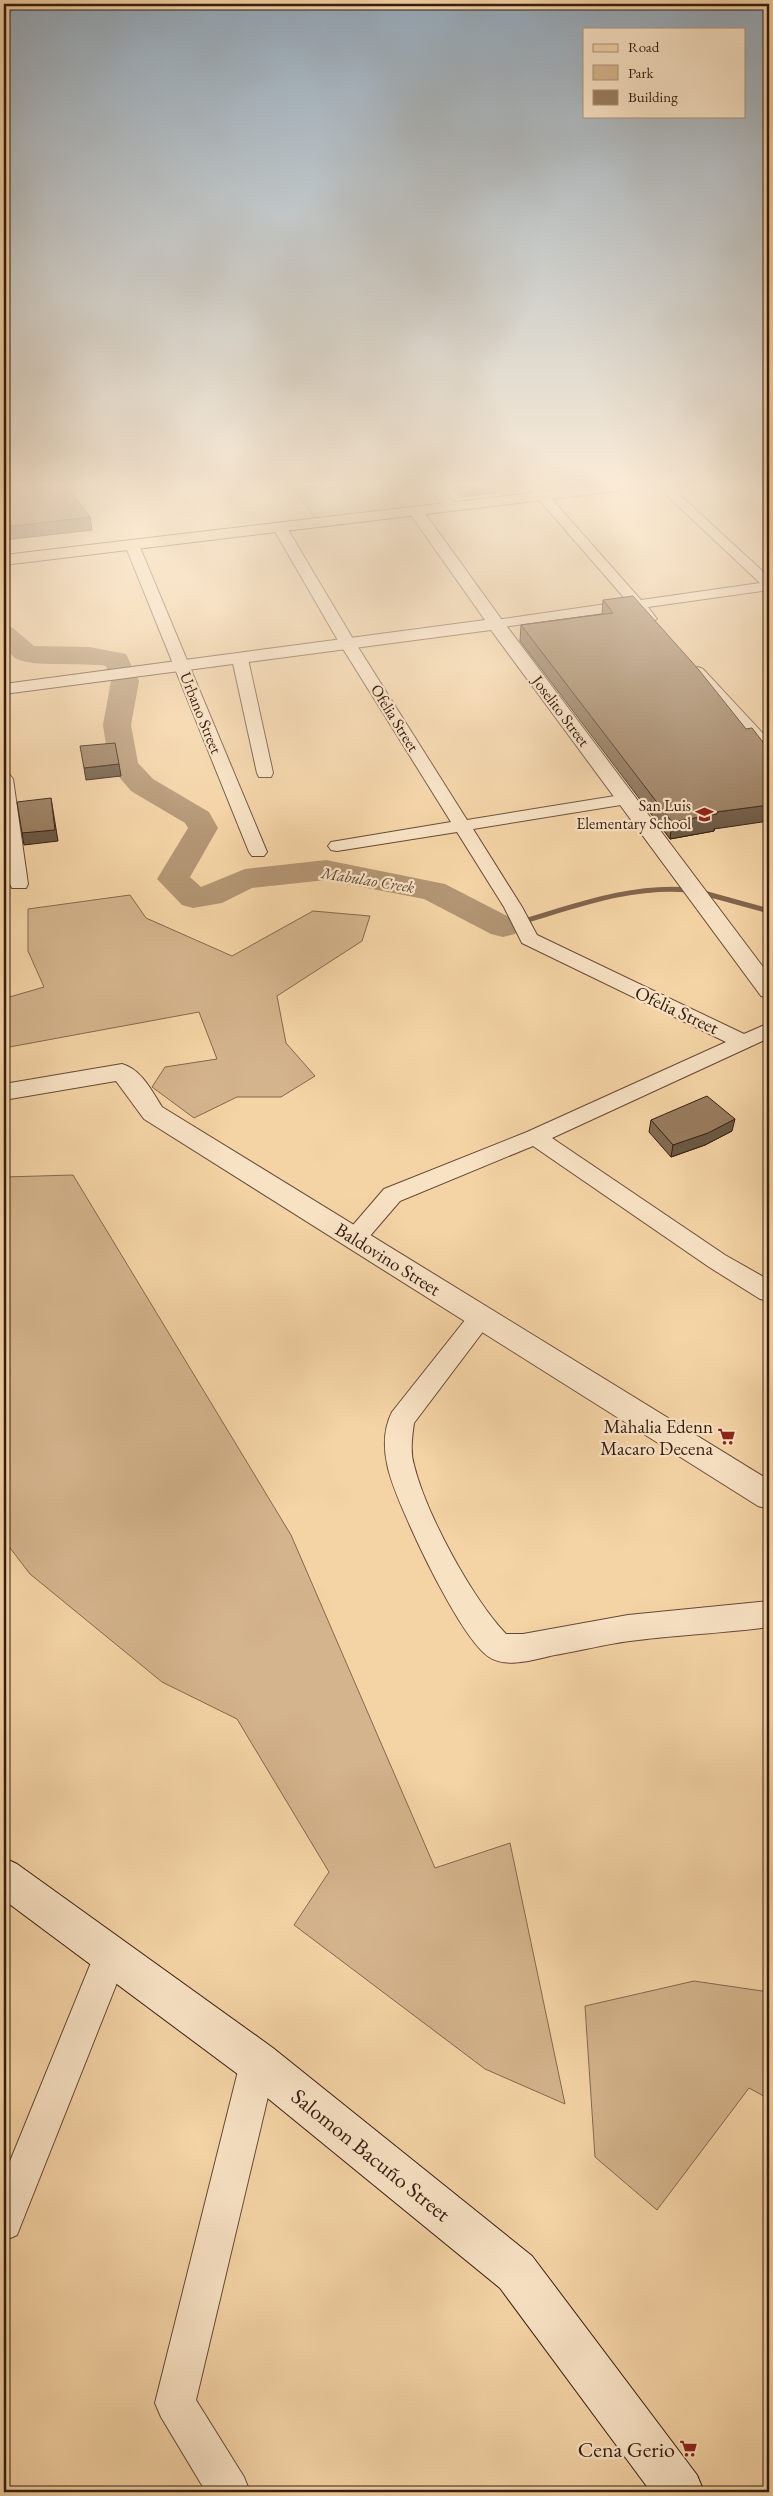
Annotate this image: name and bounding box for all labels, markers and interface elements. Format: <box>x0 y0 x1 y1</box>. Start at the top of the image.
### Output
legend <box>583 28 746 118</box>
text: Road <box>628 37 660 56</box>
text: Park <box>628 63 655 82</box>
text: Building <box>628 87 678 106</box>
street label: Urbano Street <box>175 669 227 757</box>
street label: Joselito Street <box>526 670 595 751</box>
street label: Ofelia Street <box>366 680 424 756</box>
place label: San Luis Elementary School <box>576 795 691 834</box>
school or university icon: San Luis Elementary School <box>695 804 715 824</box>
water label: Mabulao Creek <box>319 862 417 898</box>
street label: Ofelia Street <box>631 980 723 1040</box>
street label: Baldovino Street <box>330 1217 446 1301</box>
place label: Mahalia Edenn Macaro Decena <box>600 1414 713 1461</box>
supermarket icon: Mahalia Edenn Macaro Decena <box>717 1427 737 1447</box>
street label: Salomon Bacuño Street <box>285 2082 457 2228</box>
place label: Cena Gerio <box>578 2435 675 2464</box>
supermarket icon: Cena Gerio <box>679 2439 699 2459</box>

